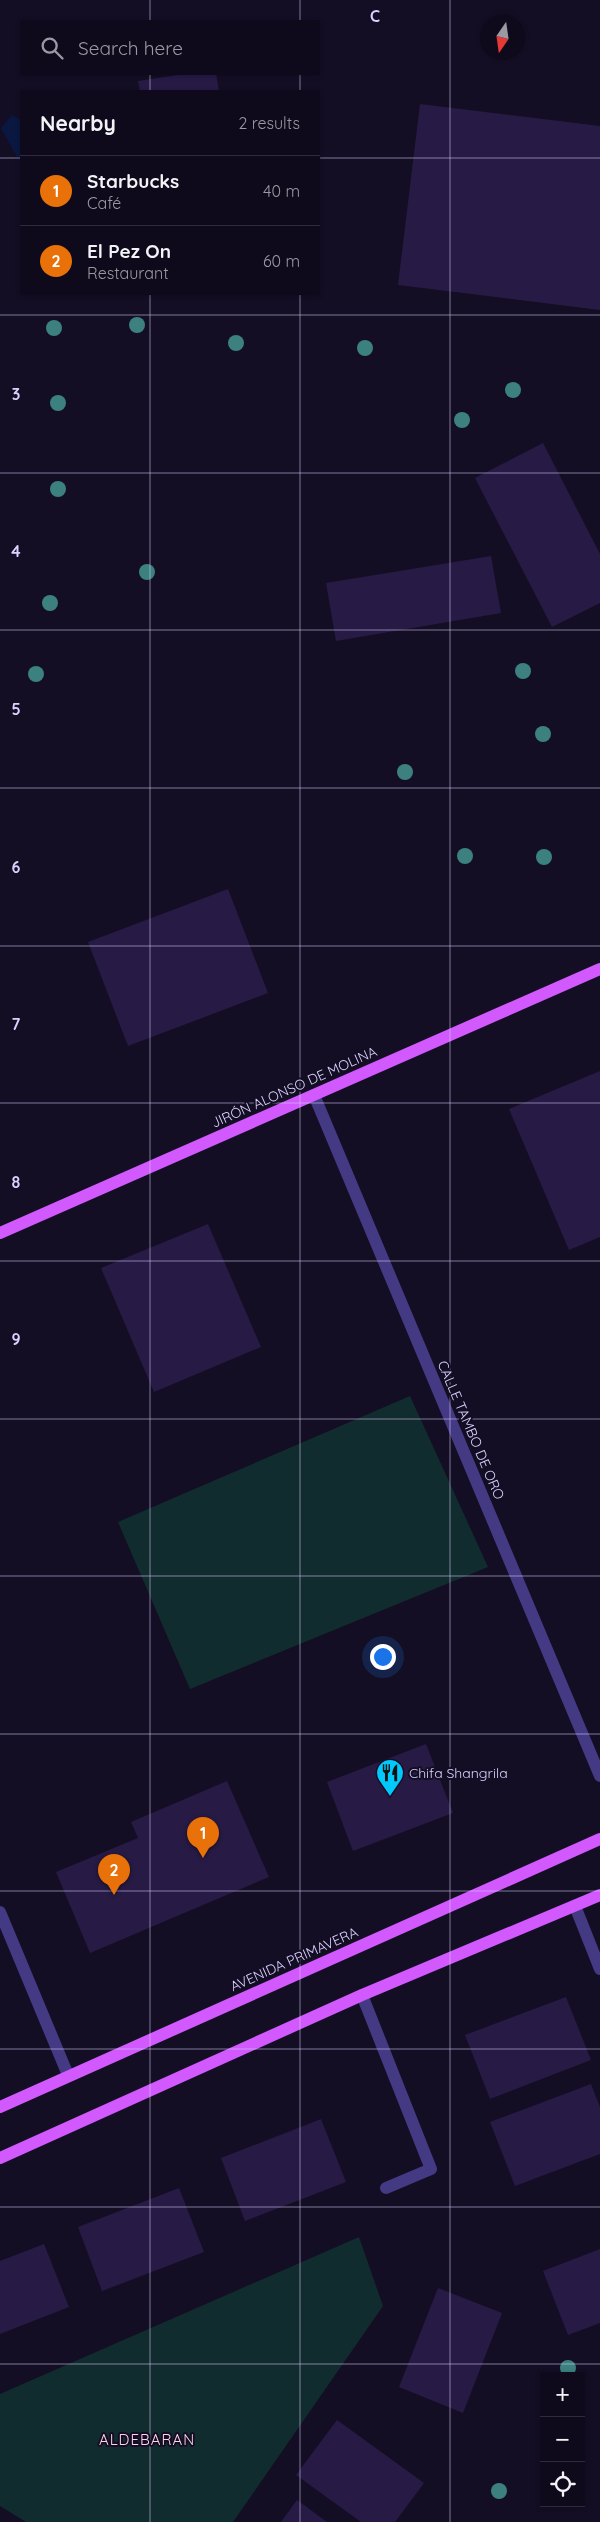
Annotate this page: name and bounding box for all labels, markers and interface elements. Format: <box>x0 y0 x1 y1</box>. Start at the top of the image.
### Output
text: C <box>370 6 380 26</box>
north arrow <box>480 15 525 60</box>
search box <box>20 20 320 75</box>
icon: search <box>38 34 66 62</box>
text: Search here <box>78 36 183 60</box>
text: Nearby <box>40 110 116 136</box>
text: 2 results <box>238 113 300 133</box>
text: Starbucks <box>87 169 179 193</box>
text: 1 <box>53 181 59 201</box>
text: 40 m <box>263 181 300 201</box>
text: Café <box>87 193 121 213</box>
text: El Pez On <box>87 239 171 263</box>
text: 2 <box>51 251 61 271</box>
text: 60 m <box>263 251 300 271</box>
text: Restaurant <box>87 263 169 283</box>
text: 3 <box>12 384 20 404</box>
text: 4 <box>11 541 21 561</box>
text: 5 <box>11 699 21 719</box>
text: 6 <box>12 857 21 877</box>
text: 7 <box>12 1014 21 1034</box>
street label: JIRÓN ALONSO DE MOLINA <box>208 1042 380 1132</box>
text: 8 <box>12 1172 21 1192</box>
text: 9 <box>11 1329 21 1349</box>
street label: CALLE TAMBO DE ORO <box>434 1358 509 1503</box>
your location <box>370 1644 396 1670</box>
restaurant icon: Chifa Shangrila <box>375 1758 405 1797</box>
place label: Chifa Shangrila <box>409 1764 508 1782</box>
pin: 1 <box>187 1817 219 1858</box>
pin: 2 <box>98 1854 130 1895</box>
street label: AVENIDA PRIMAVERA <box>227 1923 361 1995</box>
map controls <box>540 2372 585 2507</box>
button: + <box>540 2372 585 2417</box>
button: − <box>540 2417 585 2462</box>
district label: ALDEBARAN <box>99 2430 195 2449</box>
button: locate <box>540 2462 585 2507</box>

